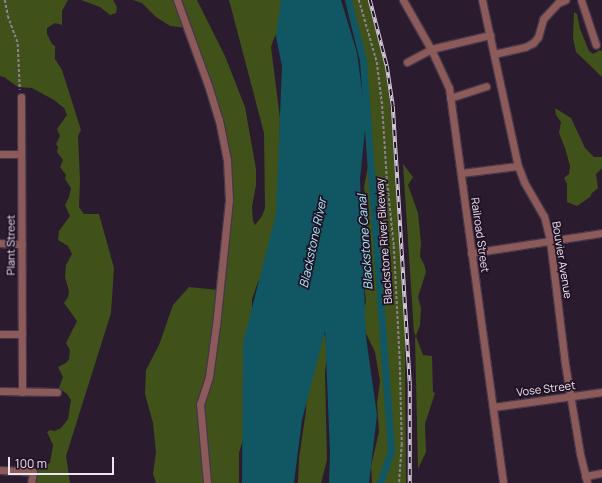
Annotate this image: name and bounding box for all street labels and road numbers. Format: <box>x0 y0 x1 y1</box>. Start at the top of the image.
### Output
street label: Blackstone River Bikeway <box>373 177 395 305</box>
street label: Railroad Street <box>468 197 492 273</box>
street label: Plant Street <box>4 215 18 275</box>
street label: Bouvier Avenue <box>549 220 575 300</box>
street label: Vose Street <box>516 379 576 399</box>

